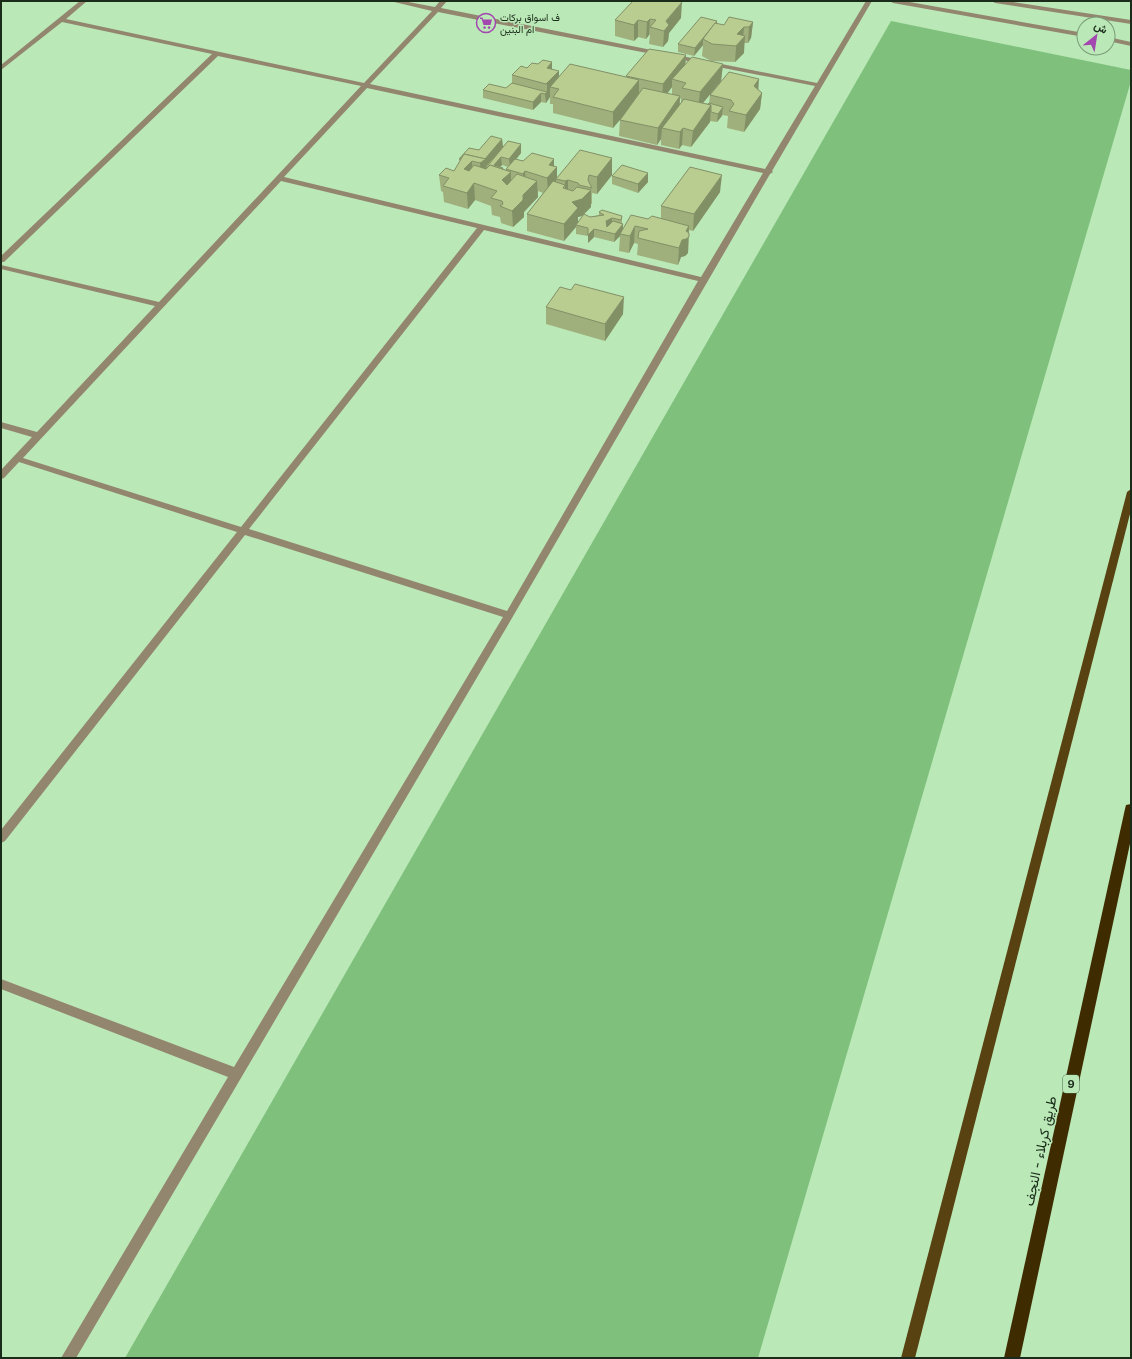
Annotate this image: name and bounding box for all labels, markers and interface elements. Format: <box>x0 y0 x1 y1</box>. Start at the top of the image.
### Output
place label: ف اسواق بركات ام البنين <box>500 11 560 36</box>
supermarket icon: ف اسواق بركات ام البنين <box>475 12 497 34</box>
north arrow <box>1076 16 1116 56</box>
text: ش <box>1092 18 1110 37</box>
road number: 9 <box>1063 1075 1079 1093</box>
street label: طريق کربلاء - النجف <box>1020 1094 1060 1208</box>

